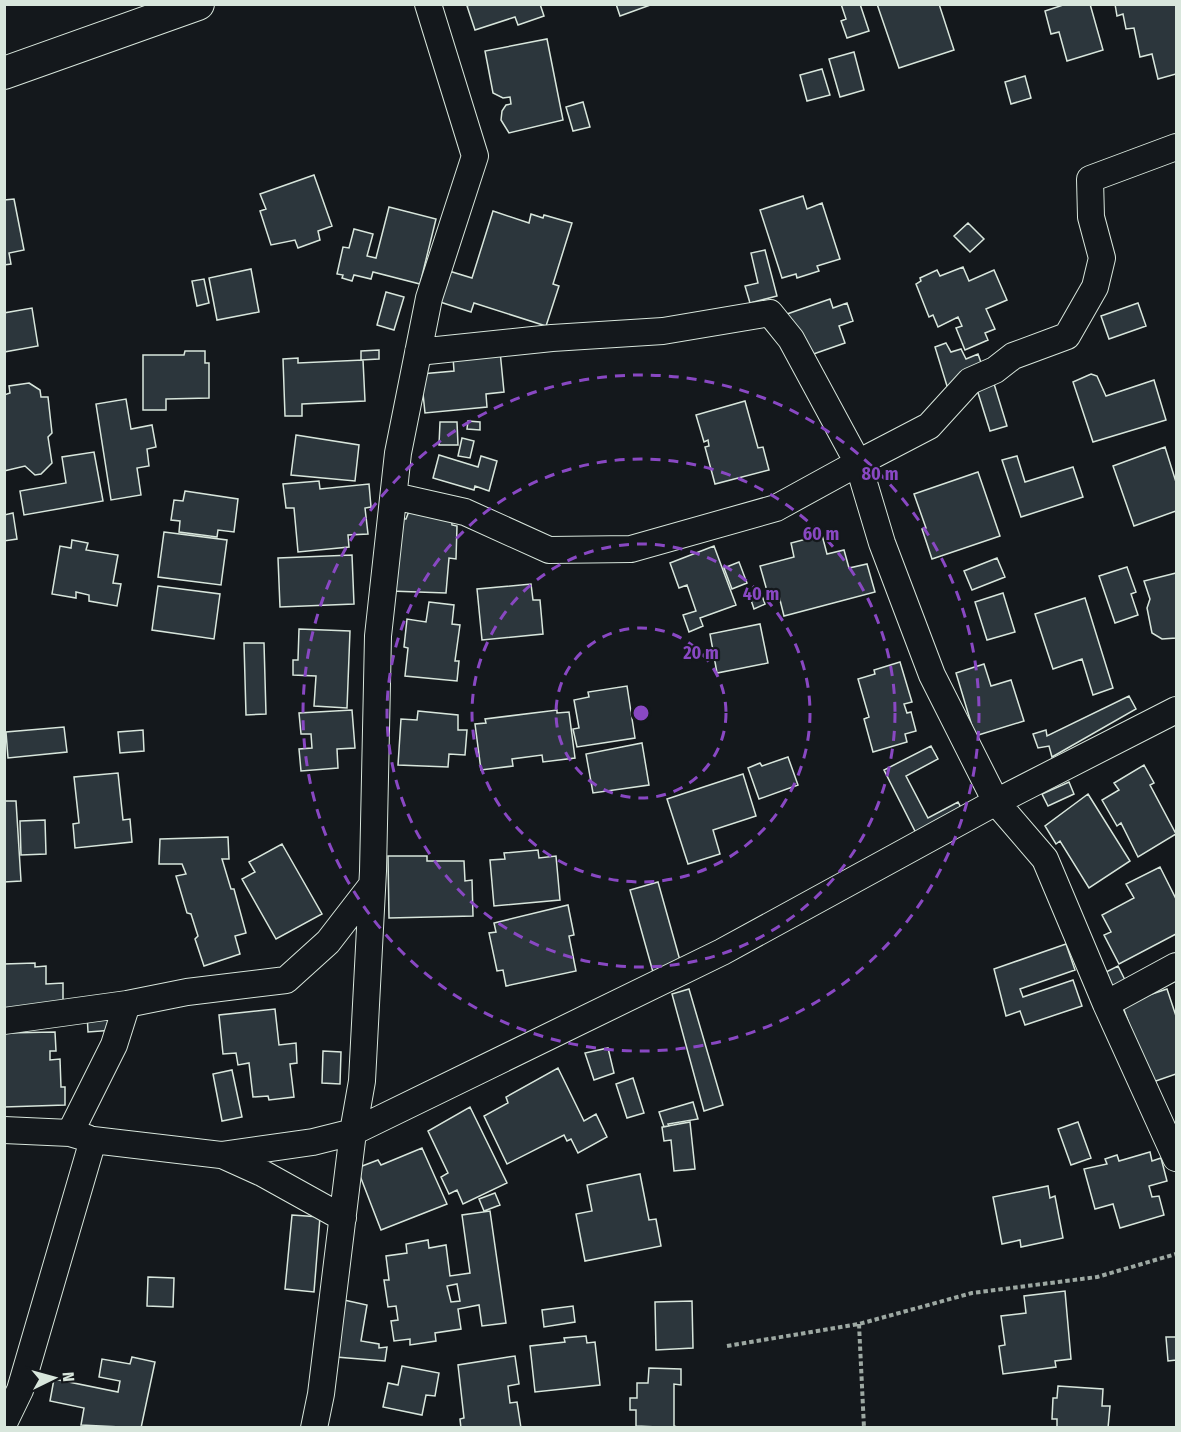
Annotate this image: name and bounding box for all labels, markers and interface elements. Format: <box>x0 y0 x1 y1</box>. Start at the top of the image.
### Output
text: 80 m <box>862 463 898 485</box>
text: 60 m <box>803 523 839 545</box>
text: 40 m <box>743 583 779 605</box>
text: 20 m <box>682 642 719 664</box>
centre of rings <box>631 703 651 723</box>
north arrow <box>24 1348 84 1408</box>
text: N <box>59 1371 78 1382</box>

